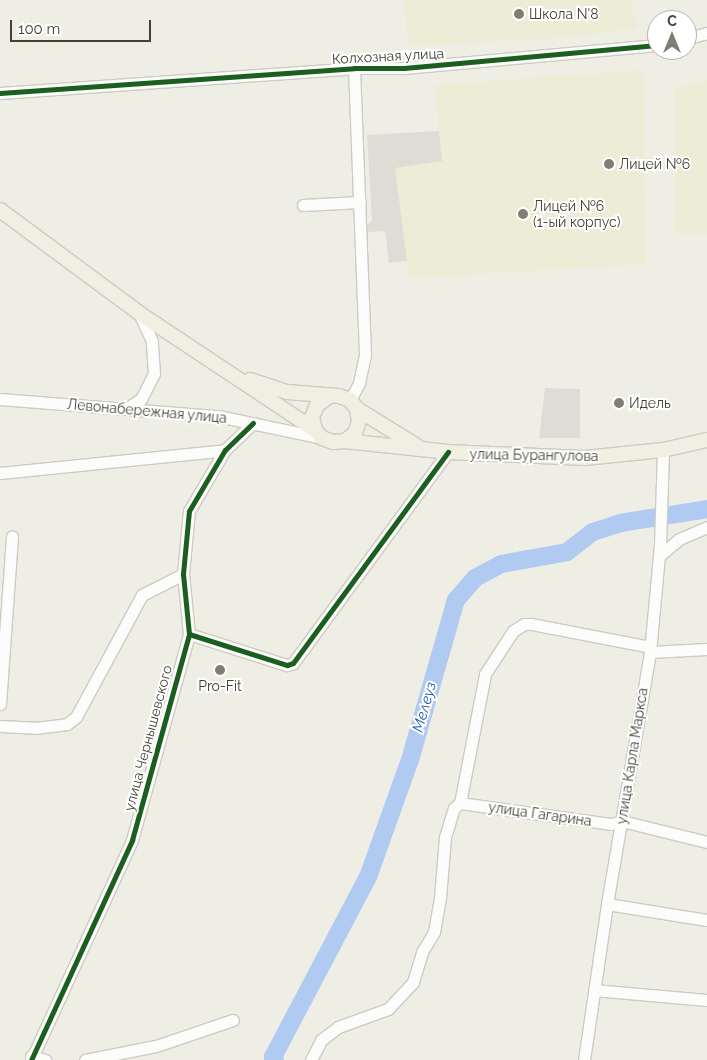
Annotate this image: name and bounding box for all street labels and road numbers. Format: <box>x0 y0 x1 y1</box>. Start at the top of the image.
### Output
street label: Колхозная улица <box>331 45 445 67</box>
street label: Левонабережная улица <box>66 396 228 426</box>
street label: улица Бурангулова <box>469 445 599 465</box>
street label: улица Чернышевского <box>120 663 176 813</box>
street label: улица Карла Маркса <box>613 686 651 826</box>
street label: улица Гагарина <box>487 798 593 830</box>

